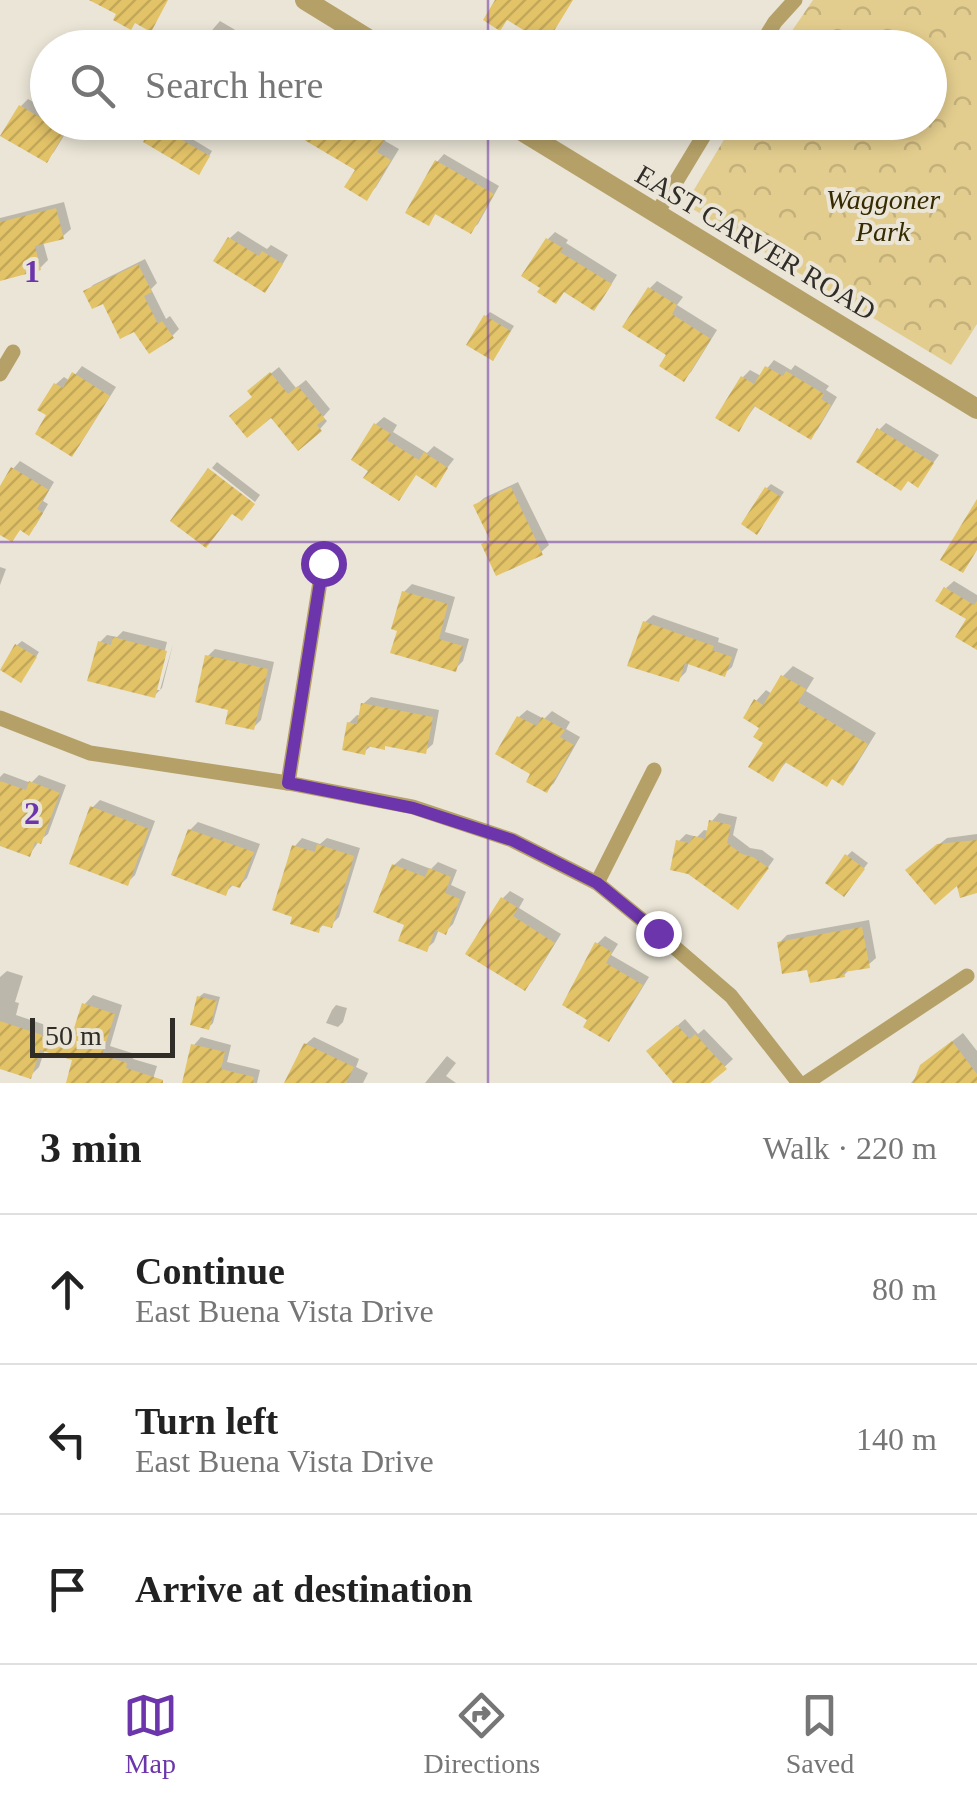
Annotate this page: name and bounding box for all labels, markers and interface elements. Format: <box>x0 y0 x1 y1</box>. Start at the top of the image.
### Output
search box <box>30 30 947 140</box>
icon: search <box>65 58 120 113</box>
text: Search here <box>145 64 323 106</box>
street label: EAST CARVER ROAD <box>630 159 881 326</box>
park label: Waggoner Park <box>826 184 940 247</box>
text: 1 <box>24 253 40 289</box>
route start <box>301 541 347 587</box>
text: 2 <box>24 795 40 831</box>
route end <box>636 911 682 957</box>
scale bar <box>30 1013 175 1058</box>
text: 50 m <box>45 1020 102 1051</box>
text: 3 min <box>40 1125 142 1171</box>
text: Walk · 220 m <box>763 1130 937 1166</box>
text: Continue <box>135 1250 285 1292</box>
icon: ahead <box>40 1262 95 1317</box>
text: 80 m <box>872 1271 937 1307</box>
text: East Buena Vista Drive <box>135 1293 434 1329</box>
text: Turn left <box>135 1400 278 1442</box>
icon: left <box>40 1412 95 1467</box>
text: 140 m <box>856 1421 937 1457</box>
text: East Buena Vista Drive <box>135 1443 434 1479</box>
icon: arrive <box>40 1562 95 1617</box>
text: Arrive at destination <box>135 1568 473 1610</box>
tab: Map <box>123 1688 178 1780</box>
tab: Directions <box>423 1688 540 1780</box>
tab: Saved <box>786 1688 854 1780</box>

